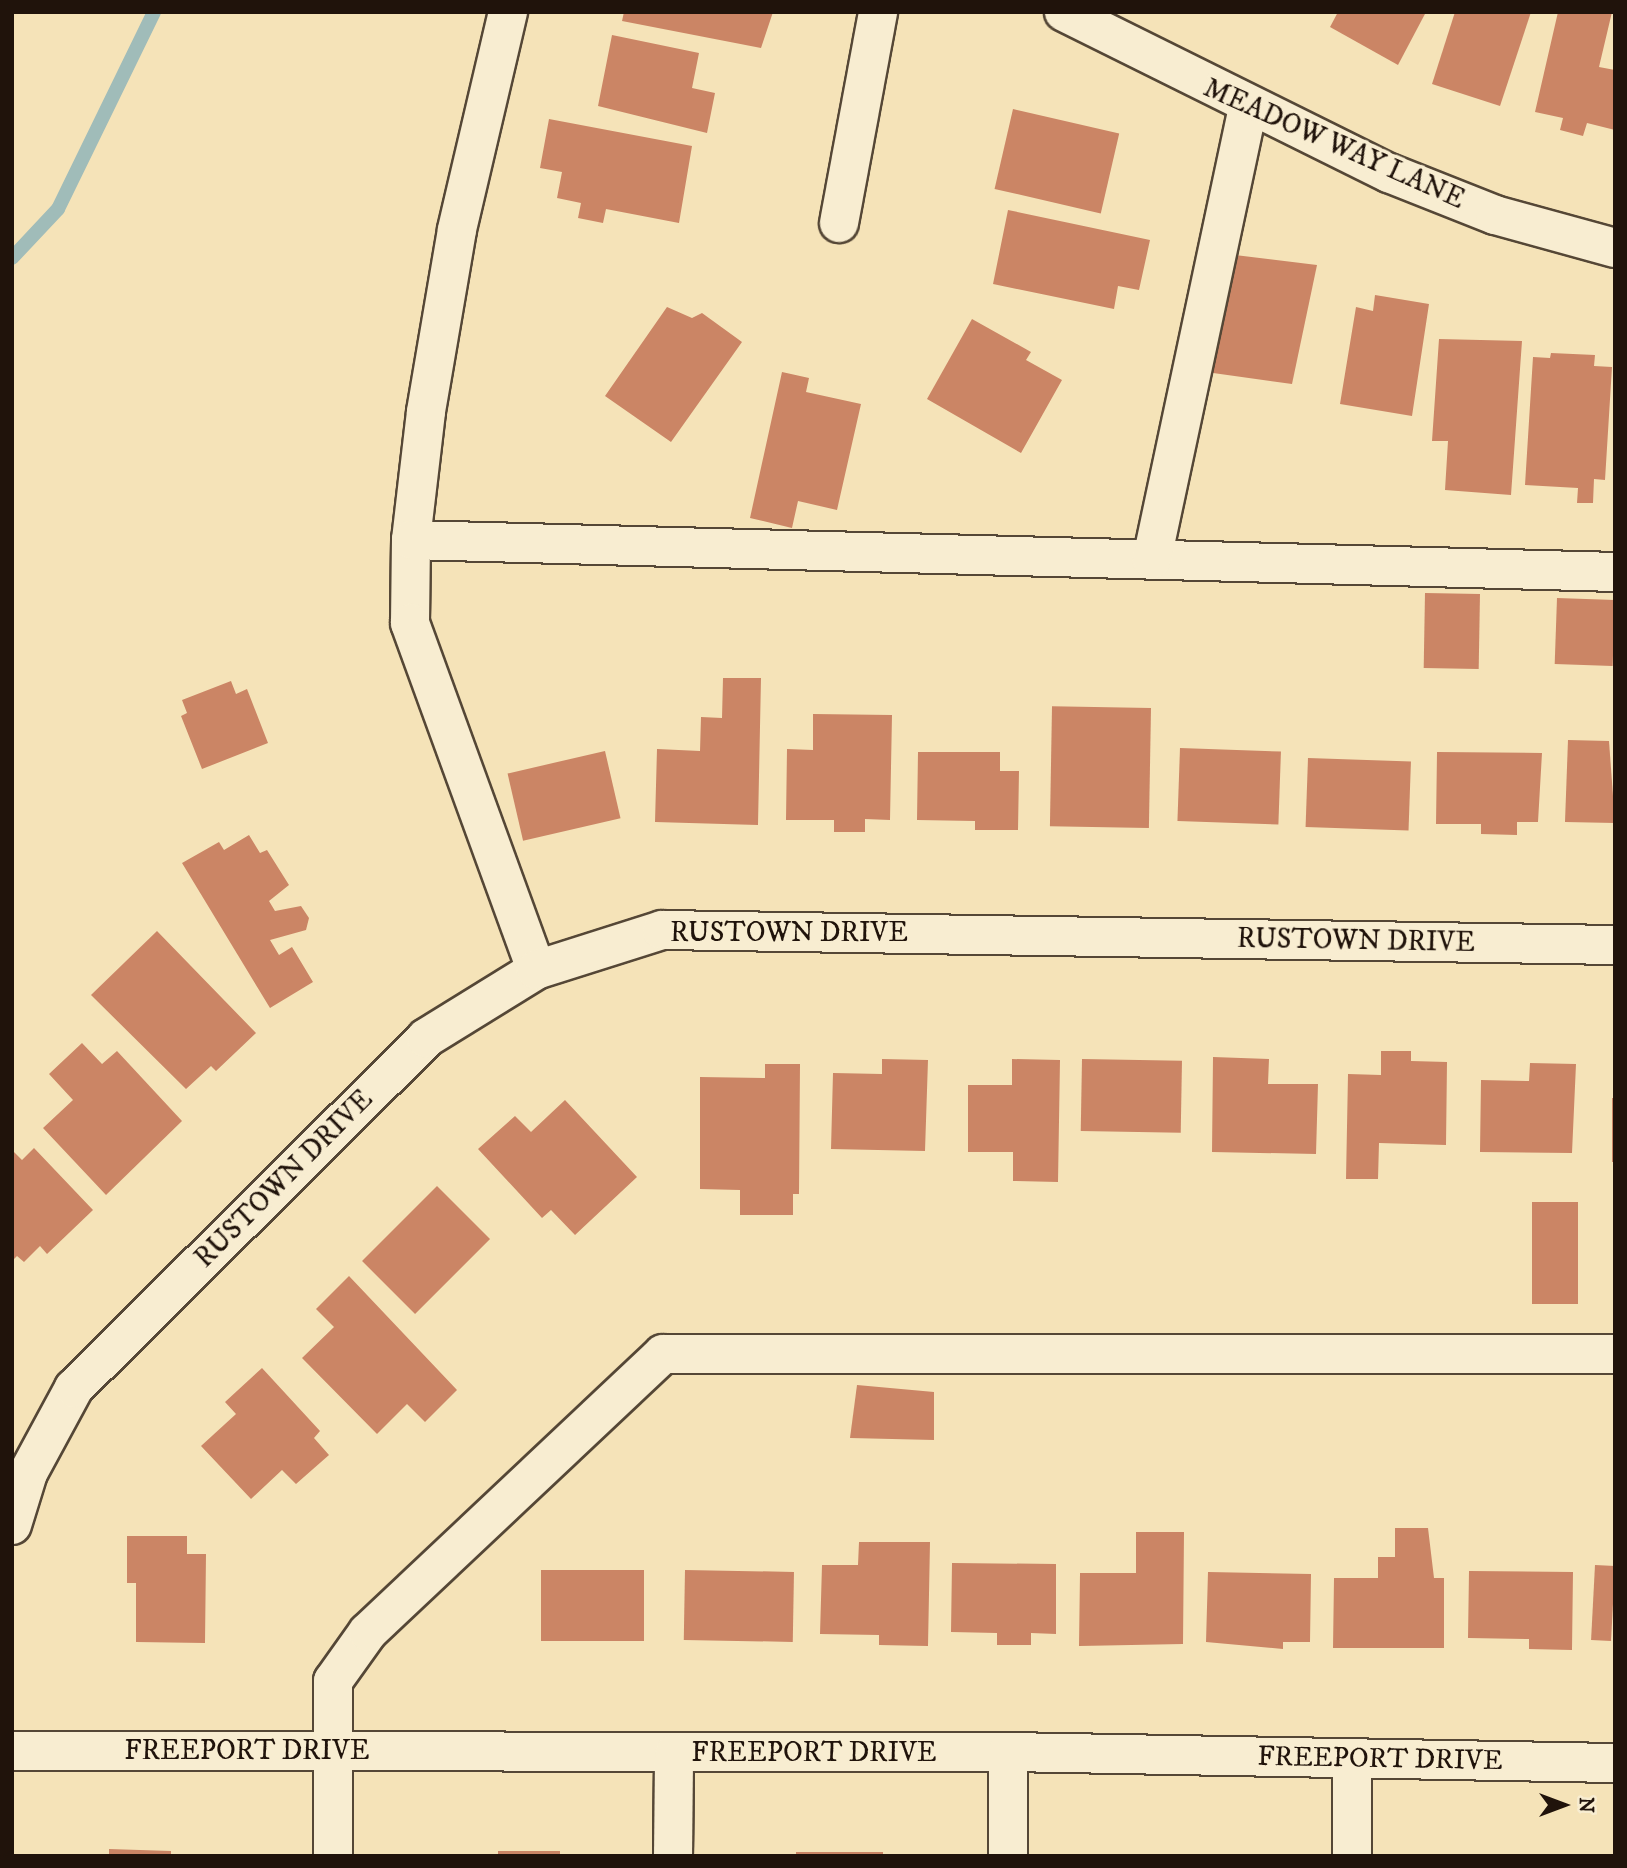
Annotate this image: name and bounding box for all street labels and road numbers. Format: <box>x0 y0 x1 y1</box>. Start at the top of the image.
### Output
street label: MEADOW WAY LANE <box>1198 71 1470 217</box>
street label: RUSTOWN DRIVE <box>670 916 908 950</box>
street label: RUSTOWN DRIVE <box>1237 922 1475 960</box>
street label: RUSTOWN DRIVE <box>188 1083 380 1275</box>
street label: FREEPORT DRIVE <box>124 1734 370 1768</box>
street label: FREEPORT DRIVE <box>691 1736 937 1770</box>
street label: FREEPORT DRIVE <box>1257 1740 1503 1778</box>

